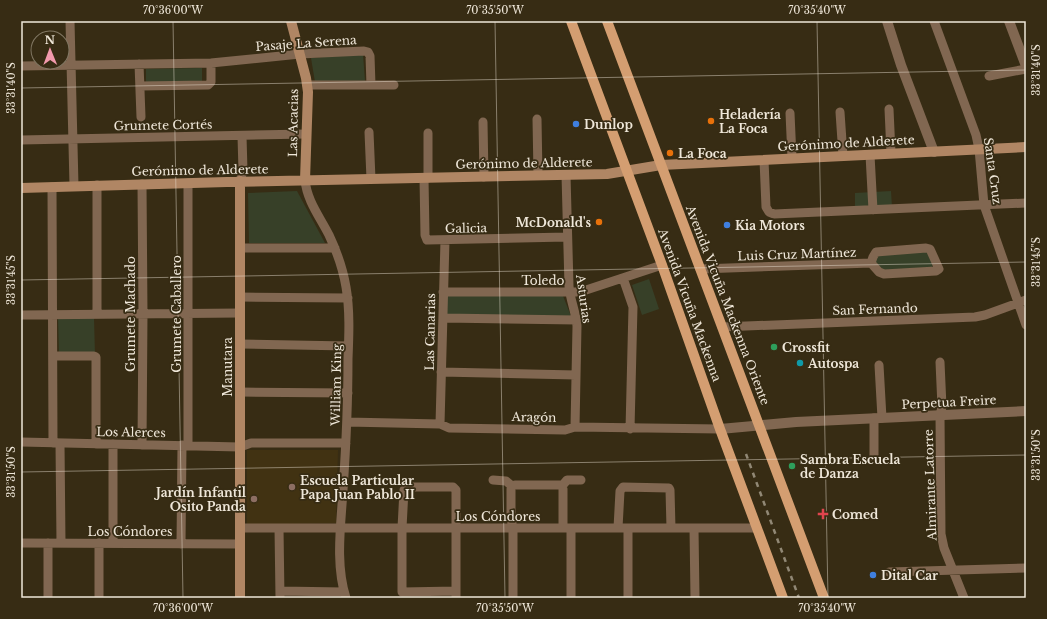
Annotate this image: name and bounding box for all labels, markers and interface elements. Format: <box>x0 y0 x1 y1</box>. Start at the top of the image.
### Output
text: 70°36'00"W <box>143 4 203 17</box>
text: 70°35'50"W <box>466 4 524 17</box>
text: 70°35'40"W <box>788 4 846 17</box>
north arrow <box>30 30 70 70</box>
street label: Pasaje La Serena <box>255 32 357 54</box>
text: N <box>45 33 56 47</box>
text: 33°31'40"S <box>1030 44 1043 96</box>
text: 33°31'40"S <box>5 62 18 114</box>
street label: Las Acacias <box>285 89 301 157</box>
place label: Heladería La Foca <box>719 107 781 136</box>
marker: Heladería La Foca <box>706 116 716 126</box>
street label: Grumete Cortés <box>113 117 213 133</box>
place label: Dunlop <box>584 117 633 132</box>
marker: Dunlop <box>571 119 581 129</box>
street label: Gerónimo de Alderete <box>777 132 915 154</box>
street label: Santa Cruz <box>981 137 1005 206</box>
place label: La Foca <box>678 146 727 161</box>
marker: La Foca <box>665 148 675 158</box>
street label: Gerónimo de Alderete <box>455 154 593 172</box>
street label: Gerónimo de Alderete <box>131 161 269 179</box>
street label: Avenida Vicuña Mackenna Oriente <box>683 202 773 407</box>
place label: McDonald's <box>516 215 591 230</box>
marker: McDonald's <box>594 217 604 227</box>
place label: Kia Motors <box>735 218 805 233</box>
street label: Galicia <box>445 220 488 236</box>
marker: Kia Motors <box>722 220 732 230</box>
street label: Avenida Vicuña Mackenna <box>655 226 725 384</box>
text: 33°31'45"S <box>1030 237 1043 287</box>
street label: Luis Cruz Martínez <box>737 244 857 264</box>
text: 33°31'45"S <box>5 255 18 305</box>
street label: Grumete Caballero <box>169 255 184 373</box>
street label: Grumete Machado <box>123 256 138 372</box>
street label: Toledo <box>522 273 565 288</box>
street label: Asturias <box>573 273 595 324</box>
street label: Las Canarias <box>422 293 438 371</box>
street label: San Fernando <box>832 300 918 318</box>
street label: Manutara <box>220 337 235 397</box>
place label: Crossfit <box>782 340 830 355</box>
marker: Crossfit <box>769 342 779 352</box>
street label: William King <box>328 343 344 427</box>
place label: Autospa <box>807 356 859 371</box>
marker: Autospa <box>795 358 805 368</box>
street label: Perpetua Freire <box>901 392 997 412</box>
street label: Aragón <box>510 409 557 425</box>
street label: Los Alerces <box>96 424 166 440</box>
street label: Almirante Latorre <box>921 429 939 542</box>
text: 33°31'50"S <box>1030 429 1043 481</box>
text: 33°31'50"S <box>5 446 18 498</box>
place label: Sambra Escuela de Danza <box>800 452 901 481</box>
marker: Sambra Escuela de Danza <box>787 461 797 471</box>
place label: Escuela Particular Papa Juan Pablo II <box>300 473 415 502</box>
marker: Escuela Particular Papa Juan Pablo II <box>287 482 297 492</box>
place label: Jardín Infantil Osito Panda <box>153 485 247 514</box>
marker: Jardín Infantil Osito Panda <box>249 494 259 504</box>
place label: Comed <box>832 507 879 522</box>
marker: Comed <box>817 508 829 520</box>
street label: Los Cóndores <box>455 509 541 524</box>
street label: Los Cóndores <box>87 524 173 539</box>
place label: Dital Car <box>881 568 938 583</box>
marker: Dital Car <box>868 570 878 580</box>
text: 70°36'00"W <box>153 602 213 615</box>
text: 70°35'50"W <box>476 602 534 615</box>
text: 70°35'40"W <box>798 602 856 615</box>

